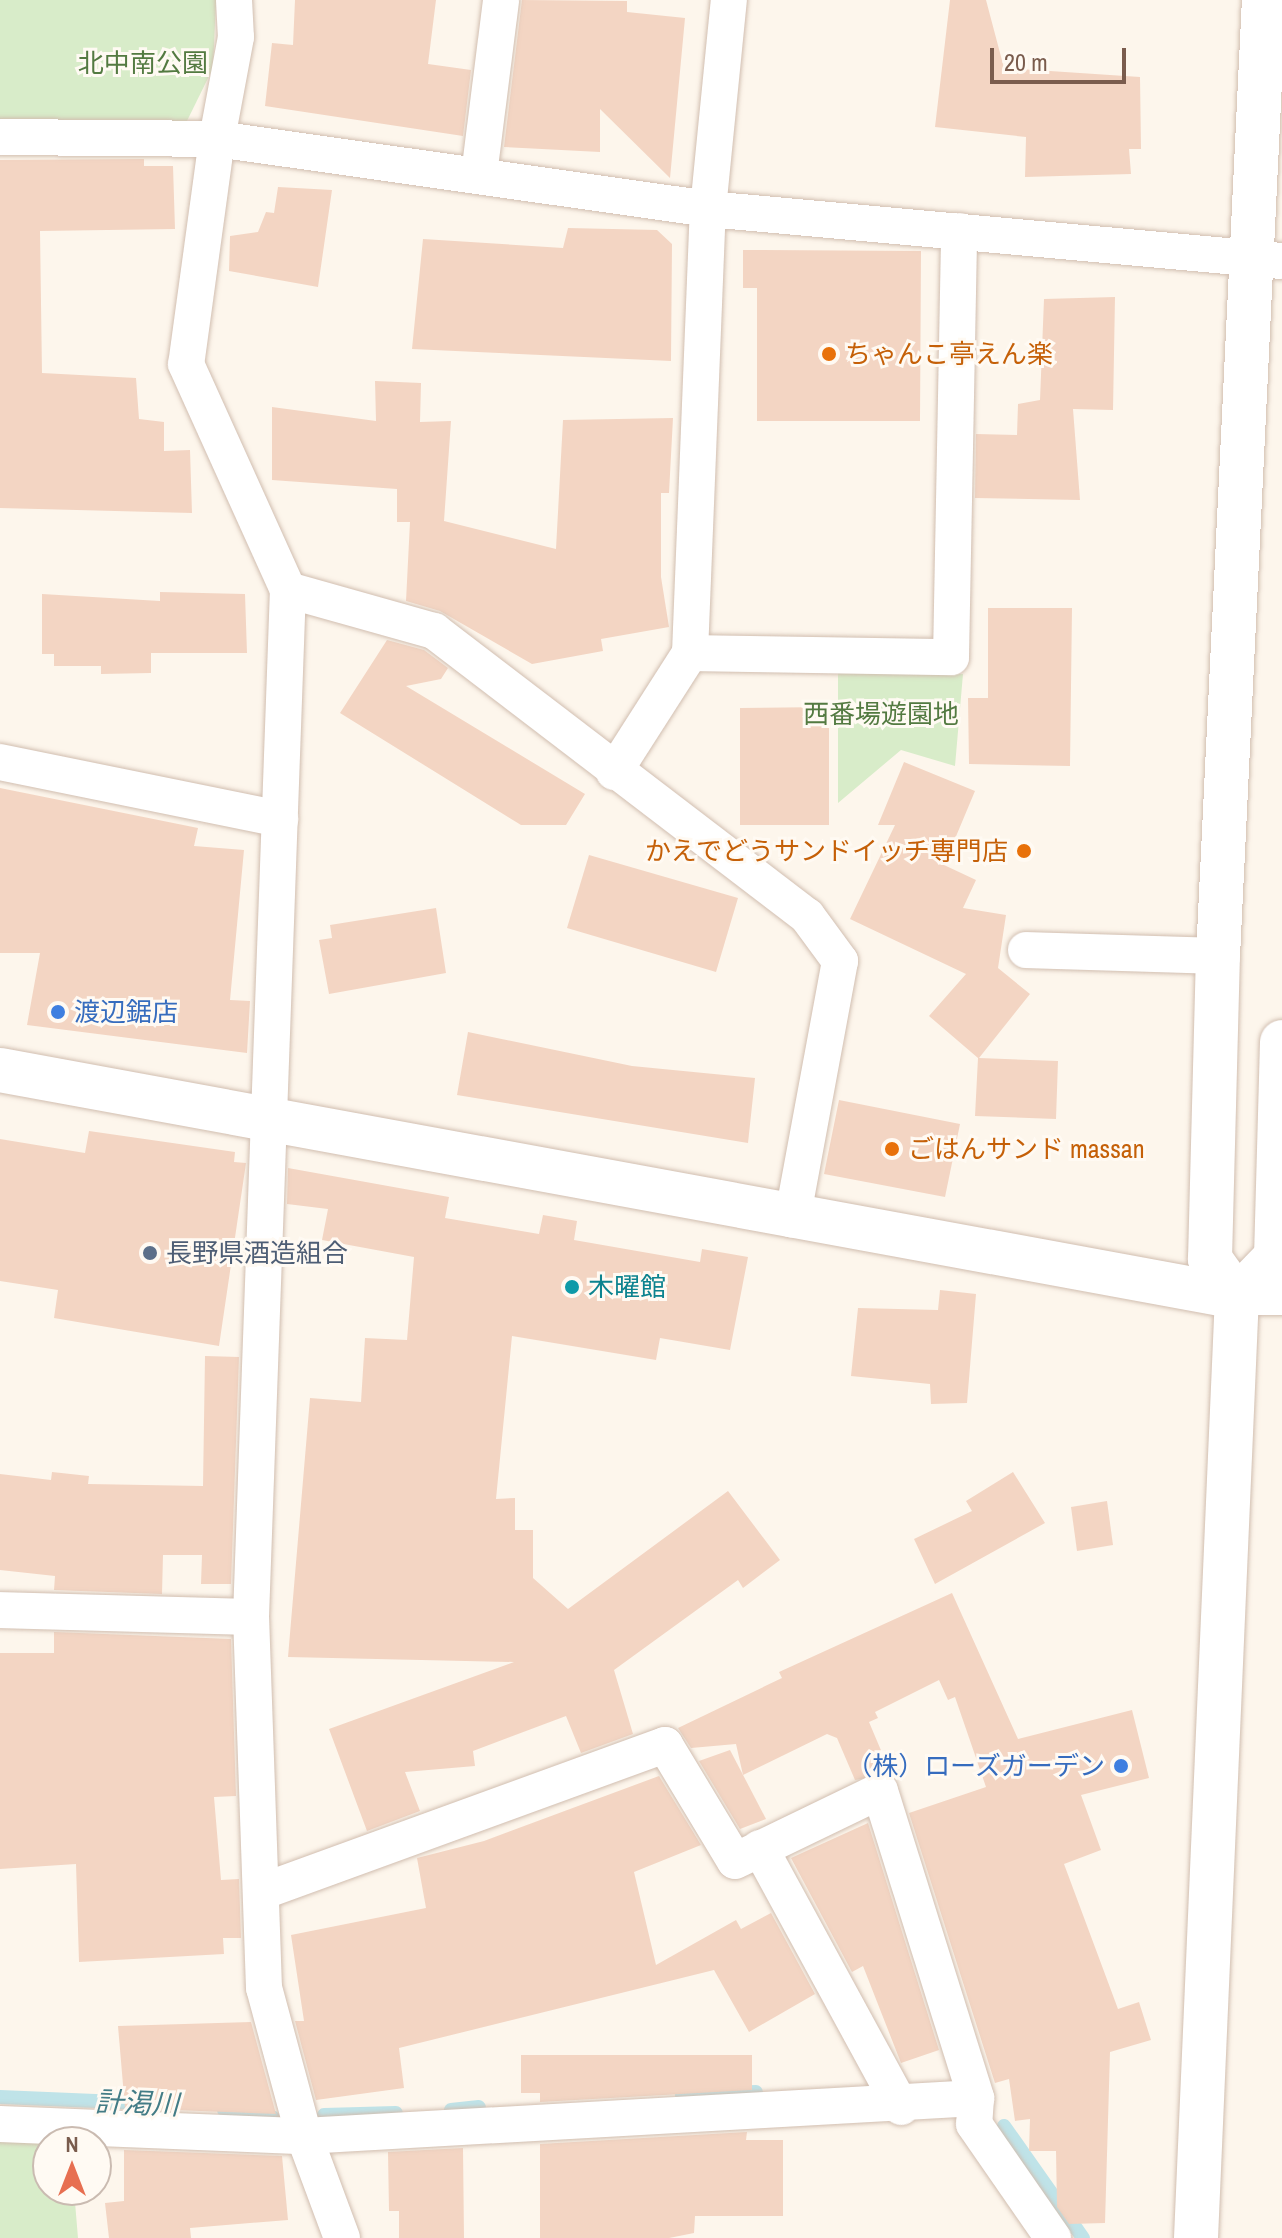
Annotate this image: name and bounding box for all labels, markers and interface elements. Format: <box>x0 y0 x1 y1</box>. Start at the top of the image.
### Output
scale bar <box>994 32 1130 82</box>
text: 20 m <box>1004 46 1048 78</box>
park label: 北中南公園 <box>78 47 208 79</box>
place label: ちゃんこ亭えん楽 <box>845 338 1053 370</box>
marker: ちゃんこ亭えん楽 <box>820 345 838 363</box>
park label: 西番場遊園地 <box>803 698 959 730</box>
place label: かえでどうサンドイッチ専門店 <box>644 835 1008 867</box>
marker: かえでどうサンドイッチ専門店 <box>1015 842 1033 860</box>
place label: 渡辺鋸店 <box>74 996 178 1028</box>
marker: 渡辺鋸店 <box>49 1003 67 1021</box>
place label: ごはんサンド massan <box>908 1133 1145 1165</box>
marker: ごはんサンド massan <box>883 1140 901 1158</box>
place label: 長野県酒造組合 <box>166 1237 348 1269</box>
marker: 長野県酒造組合 <box>141 1244 159 1262</box>
place label: 木曜館 <box>588 1271 666 1303</box>
marker: 木曜館 <box>563 1278 581 1296</box>
place label: （株）ローズガーデン <box>845 1750 1105 1782</box>
marker: （株）ローズガーデン <box>1112 1757 1130 1775</box>
water label: 計渇川 <box>94 2085 180 2121</box>
north arrow <box>32 2126 112 2206</box>
text: N <box>65 2129 79 2159</box>

